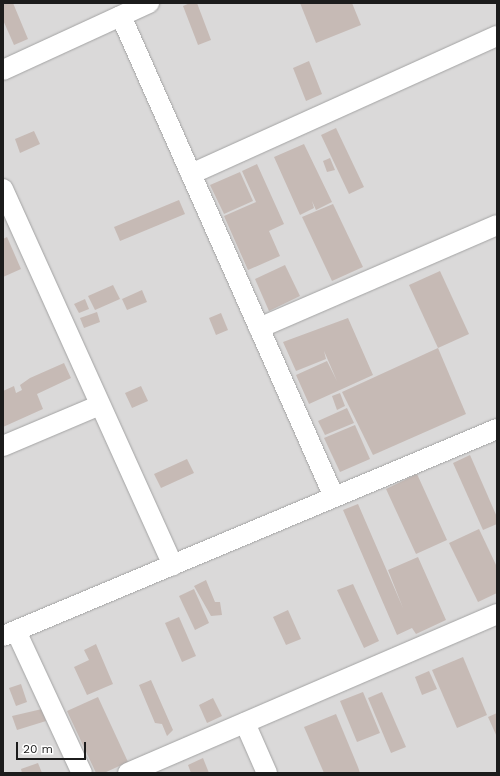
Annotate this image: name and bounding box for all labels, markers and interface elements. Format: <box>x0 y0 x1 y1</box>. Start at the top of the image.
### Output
scale bar <box>18 734 88 760</box>
text: 20 m <box>23 742 53 756</box>

